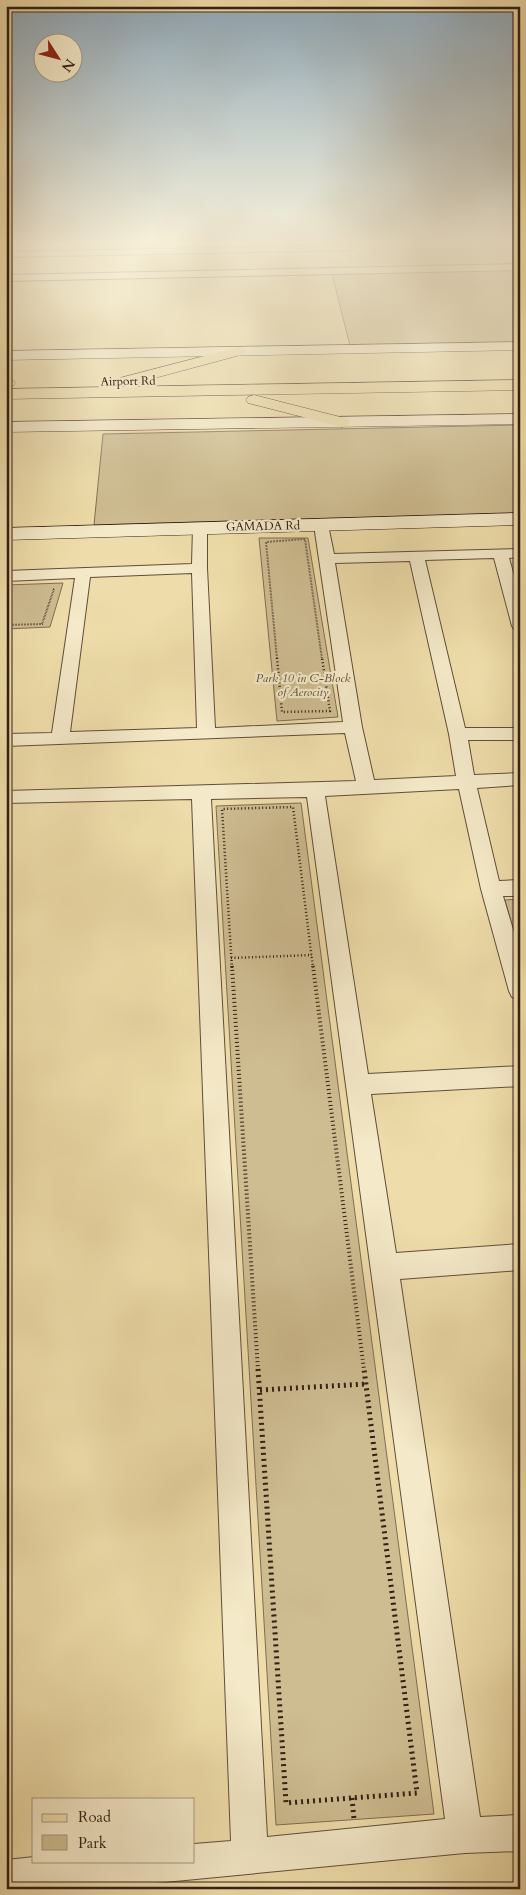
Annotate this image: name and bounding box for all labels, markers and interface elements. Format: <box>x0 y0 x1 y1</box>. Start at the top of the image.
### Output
north arrow <box>32 32 82 82</box>
text: N <box>57 55 79 76</box>
street label: Airport Rd <box>100 373 156 389</box>
street label: GAMADA Rd <box>226 517 301 535</box>
park label: Park 10 in C-Block of Aerocity <box>256 670 350 700</box>
legend <box>32 1798 195 1862</box>
text: Road <box>78 1807 111 1827</box>
text: Park <box>78 1833 107 1853</box>

